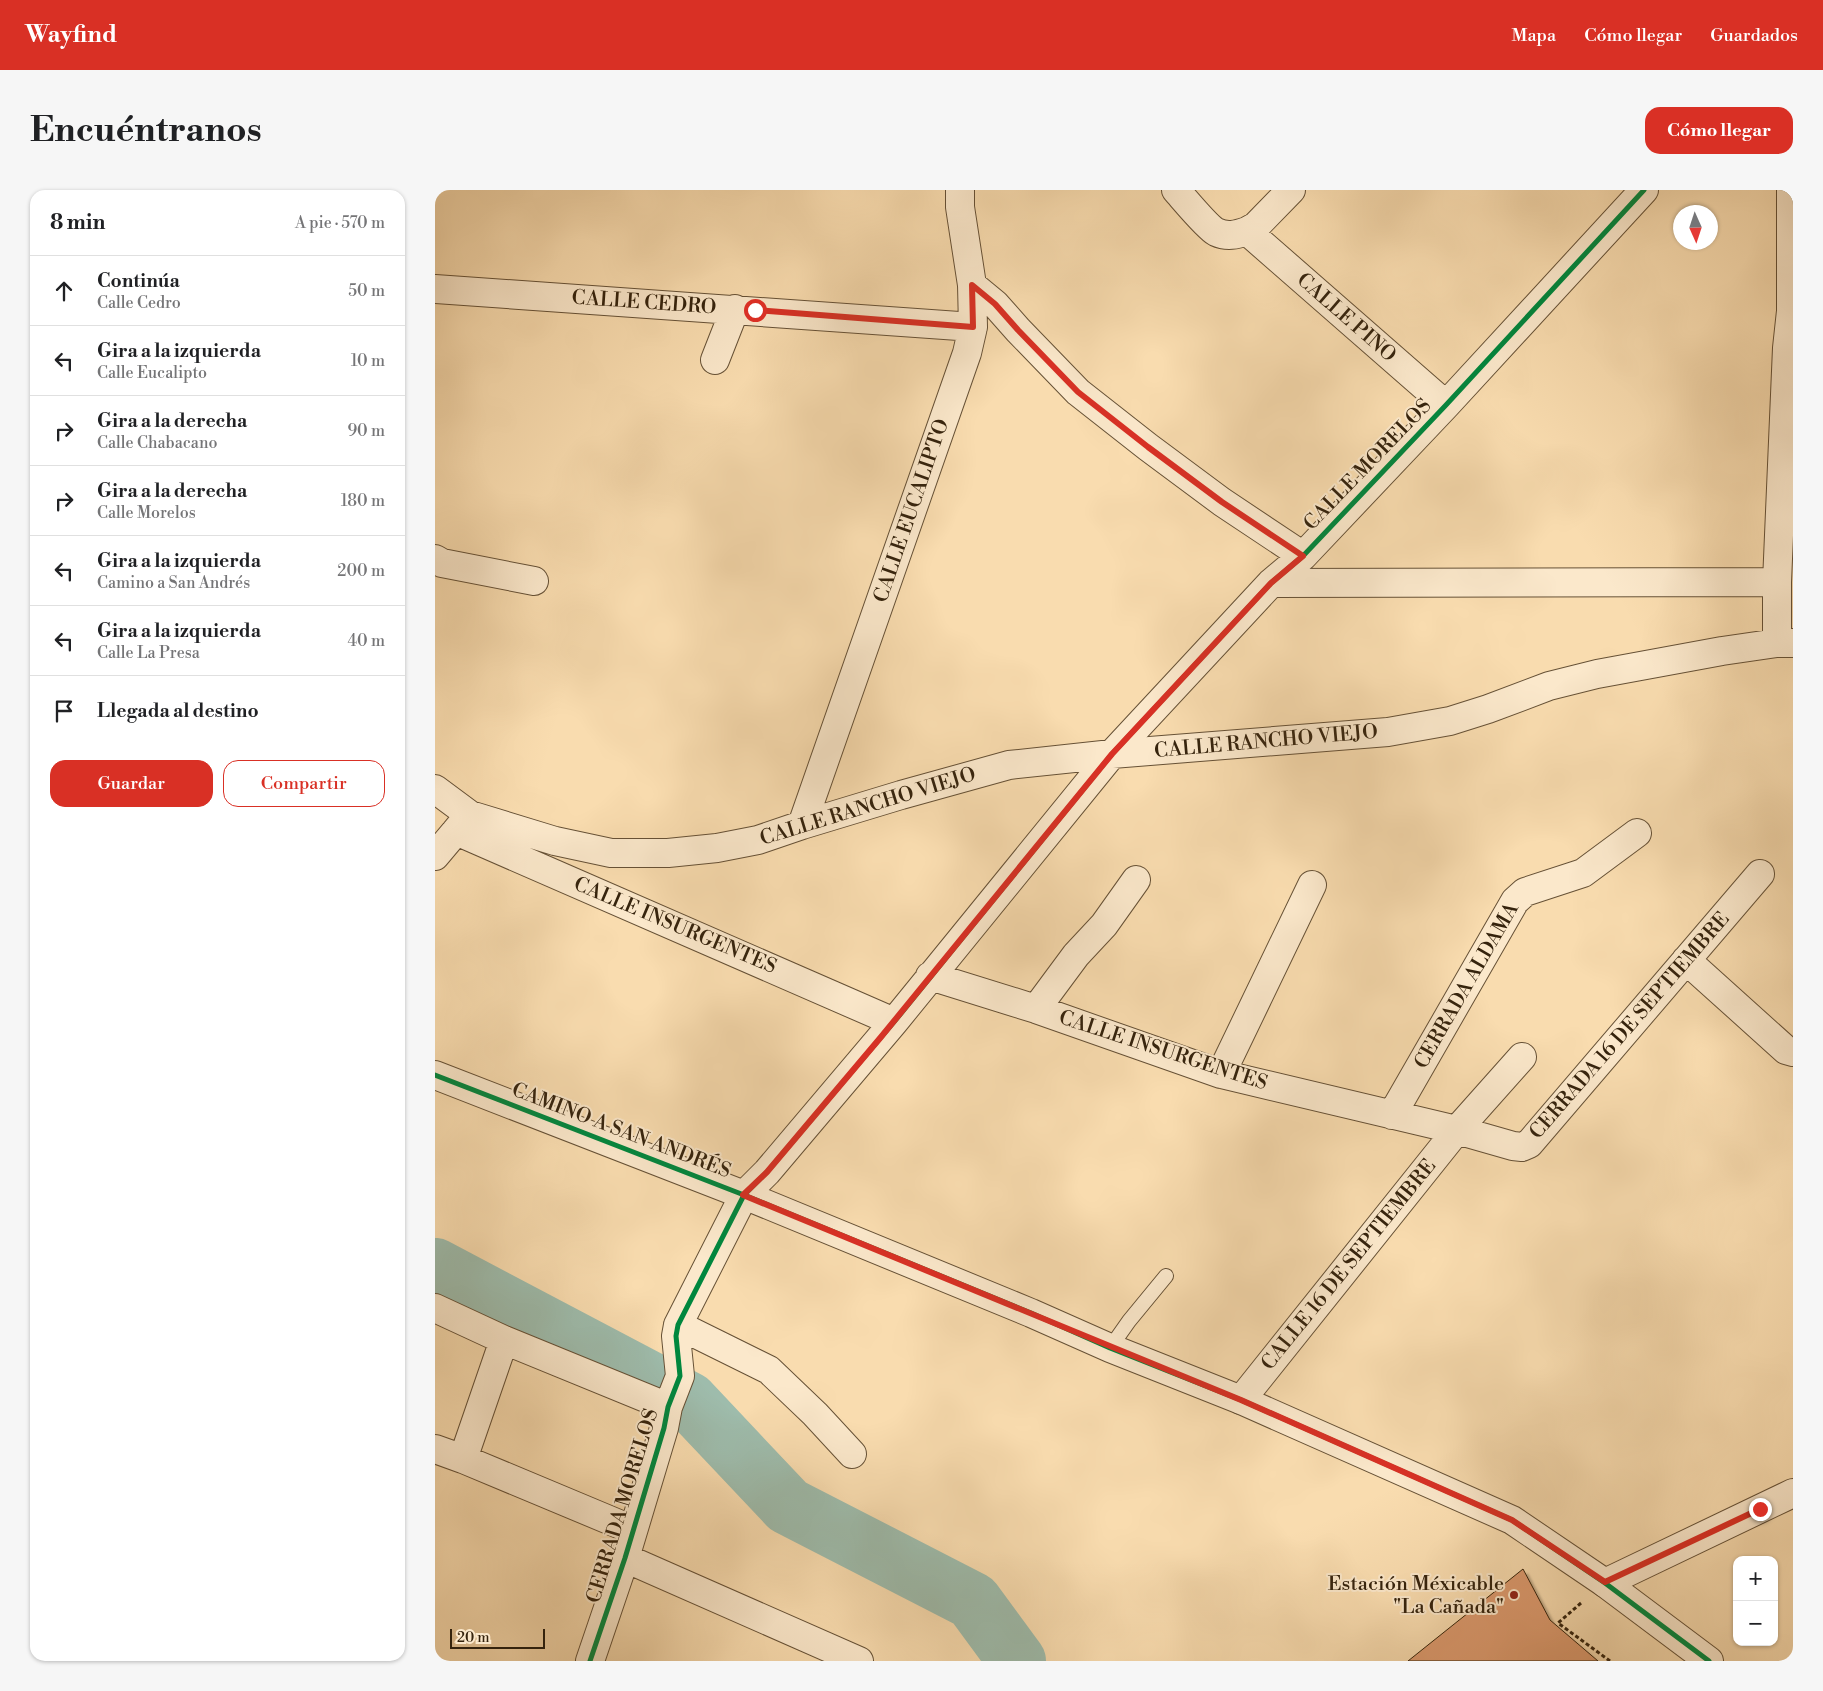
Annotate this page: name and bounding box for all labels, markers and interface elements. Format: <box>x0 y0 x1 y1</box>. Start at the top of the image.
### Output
text: Wayfind <box>25 20 117 50</box>
text: Mapa <box>1512 24 1556 47</box>
text: Cómo llegar <box>1584 24 1682 47</box>
text: Guardados <box>1710 24 1798 47</box>
button: Cómo llegar <box>1645 107 1793 154</box>
text: Encuéntranos <box>30 109 262 152</box>
north arrow <box>1673 205 1718 250</box>
text: 8 min <box>50 210 105 236</box>
text: A pie · 570 m <box>295 213 385 233</box>
street label: CALLE PINO <box>1291 268 1401 368</box>
text: Continúa <box>97 269 180 293</box>
icon: ahead <box>50 277 78 305</box>
text: 50 m <box>348 281 385 301</box>
street label: CALLE CEDRO <box>571 285 717 321</box>
text: Calle Cedro <box>97 293 181 313</box>
route start <box>744 299 767 322</box>
text: Gira a la izquierda <box>97 339 261 363</box>
icon: left <box>50 347 78 375</box>
text: 10 m <box>351 351 385 371</box>
text: Calle Eucalipto <box>97 363 207 383</box>
street label: CALLE MORELOS <box>1299 394 1437 536</box>
text: Gira a la derecha <box>97 409 247 433</box>
street label: CALLE EUCALIPTO <box>869 416 955 606</box>
icon: right <box>50 417 78 445</box>
text: 90 m <box>347 421 385 441</box>
text: Calle Chabacano <box>97 433 217 453</box>
text: Gira a la derecha <box>97 479 247 503</box>
icon: right <box>50 487 78 515</box>
text: 180 m <box>341 491 385 511</box>
text: Calle Morelos <box>97 503 196 523</box>
text: Gira a la izquierda <box>97 549 261 573</box>
icon: left <box>50 557 78 585</box>
text: 200 m <box>337 561 385 581</box>
text: Camino a San Andrés <box>97 573 250 593</box>
text: Gira a la izquierda <box>97 619 261 643</box>
icon: left <box>50 627 78 655</box>
text: 40 m <box>348 631 385 651</box>
text: Calle La Presa <box>97 643 200 663</box>
icon: arrive <box>50 697 78 725</box>
text: Llegada al destino <box>97 699 259 723</box>
street label: CALLE RANCHO VIEJO <box>1153 720 1379 764</box>
button: Guardar <box>50 760 213 807</box>
button: Compartir <box>223 760 385 807</box>
street label: CALLE RANCHO VIEJO <box>757 762 979 852</box>
street label: CALLE INSURGENTES <box>570 872 780 980</box>
street label: CERRADA ALDAMA <box>1409 897 1525 1073</box>
street label: CERRADA 16 DE SEPTIEMBRE <box>1525 907 1735 1145</box>
street label: CALLE INSURGENTES <box>1056 1005 1270 1097</box>
street label: CAMINO A SAN ANDRÉS <box>508 1077 734 1184</box>
street label: CALLE 16 DE SEPTIEMBRE <box>1256 1154 1442 1376</box>
street label: CERRADA MORELOS <box>582 1406 664 1606</box>
route end <box>1749 1498 1772 1521</box>
map controls <box>1733 1556 1778 1646</box>
button: + <box>1733 1556 1778 1601</box>
place label: Estación Méxicable "La Cañada" <box>1328 1572 1504 1620</box>
marker: Estación Méxicable "La Cañada" <box>1508 1589 1520 1601</box>
button: − <box>1733 1601 1778 1646</box>
scale bar <box>450 1626 545 1649</box>
text: 20 m <box>457 1629 489 1647</box>

